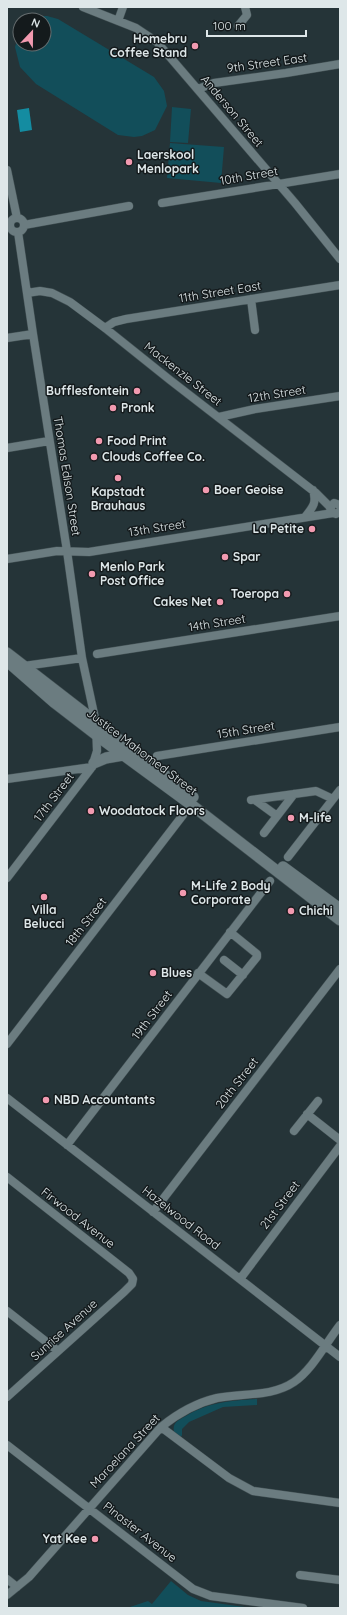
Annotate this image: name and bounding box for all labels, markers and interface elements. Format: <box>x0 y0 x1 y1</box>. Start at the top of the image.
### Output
north arrow <box>12 12 52 52</box>
scale bar <box>207 12 306 38</box>
text: N <box>29 15 42 31</box>
text: 100 m <box>213 18 246 33</box>
place label: Homebru Coffee Stand <box>110 31 187 60</box>
marker: Homebru Coffee Stand <box>190 41 200 51</box>
street label: 9th Street East <box>226 49 308 76</box>
street label: Anderson Street <box>198 72 267 150</box>
place label: Laerskool Menlopark <box>137 147 199 176</box>
marker: Laerskool Menlopark <box>124 157 134 167</box>
street label: 10th Street <box>219 163 279 188</box>
street label: 11th Street East <box>178 278 262 305</box>
street label: Mackenzie Street <box>141 339 225 409</box>
street label: 12th Street <box>247 382 307 405</box>
place label: Bufflesfontein <box>46 383 129 398</box>
marker: Bufflesfontein <box>132 386 142 396</box>
place label: Pronk <box>121 400 155 415</box>
marker: Pronk <box>108 403 118 413</box>
street label: Thomas Edison Street <box>51 415 84 537</box>
place label: Food Print <box>107 433 167 448</box>
marker: Food Print <box>94 436 104 446</box>
place label: Clouds Coffee Co. <box>102 449 205 464</box>
marker: Clouds Coffee Co. <box>89 452 99 462</box>
marker: Kapstadt Brauhaus <box>113 473 123 483</box>
place label: Boer Geoise <box>214 482 284 497</box>
place label: Kapstadt Brauhaus <box>91 484 146 513</box>
marker: Boer Geoise <box>201 485 211 495</box>
street label: 13th Street <box>127 516 187 539</box>
place label: La Petite <box>252 521 304 536</box>
marker: La Petite <box>307 524 317 534</box>
place label: Spar <box>233 549 260 564</box>
marker: Spar <box>220 552 230 562</box>
place label: Menlo Park Post Office <box>100 559 165 588</box>
marker: Menlo Park Post Office <box>87 569 97 579</box>
place label: Toeropa <box>231 586 279 601</box>
marker: Toeropa <box>282 589 292 599</box>
place label: Cakes Net <box>153 594 212 609</box>
marker: Cakes Net <box>215 597 225 607</box>
street label: 14th Street <box>187 611 247 634</box>
street label: Justice Mahomed Street <box>84 705 201 798</box>
street label: 15th Street <box>216 718 276 741</box>
street label: 17th Street <box>30 769 77 824</box>
place label: Woodatock Floors <box>99 803 205 818</box>
marker: Woodatock Floors <box>86 806 96 816</box>
place label: M-life <box>299 810 332 825</box>
marker: M-life <box>286 813 296 823</box>
place label: M-Life 2 Body Corporate <box>191 878 271 907</box>
marker: M-Life 2 Body Corporate <box>178 888 188 898</box>
marker: Villa Belucci <box>39 892 49 902</box>
street label: 18th Street <box>62 894 109 949</box>
place label: Villa Belucci <box>24 902 64 931</box>
place label: Chichi <box>299 903 333 918</box>
marker: Chichi <box>286 906 296 916</box>
place label: Blues <box>161 965 192 980</box>
marker: Blues <box>148 968 158 978</box>
street label: 19th Street <box>128 987 175 1042</box>
street label: 20th Street <box>212 1054 261 1111</box>
place label: NBD Accountants <box>54 1092 155 1107</box>
marker: NBD Accountants <box>41 1095 51 1105</box>
street label: 21st Street <box>257 1177 303 1232</box>
street label: Hazelwood Road <box>139 1183 223 1253</box>
street label: Firwood Avenue <box>38 1184 118 1251</box>
street label: Sunrise Avenue <box>27 1296 100 1363</box>
street label: Maroelana Street <box>86 1410 163 1491</box>
street label: Pinaster Avenue <box>101 1498 180 1565</box>
place label: Yat Kee <box>43 1531 87 1546</box>
marker: Yat Kee <box>90 1534 100 1544</box>

